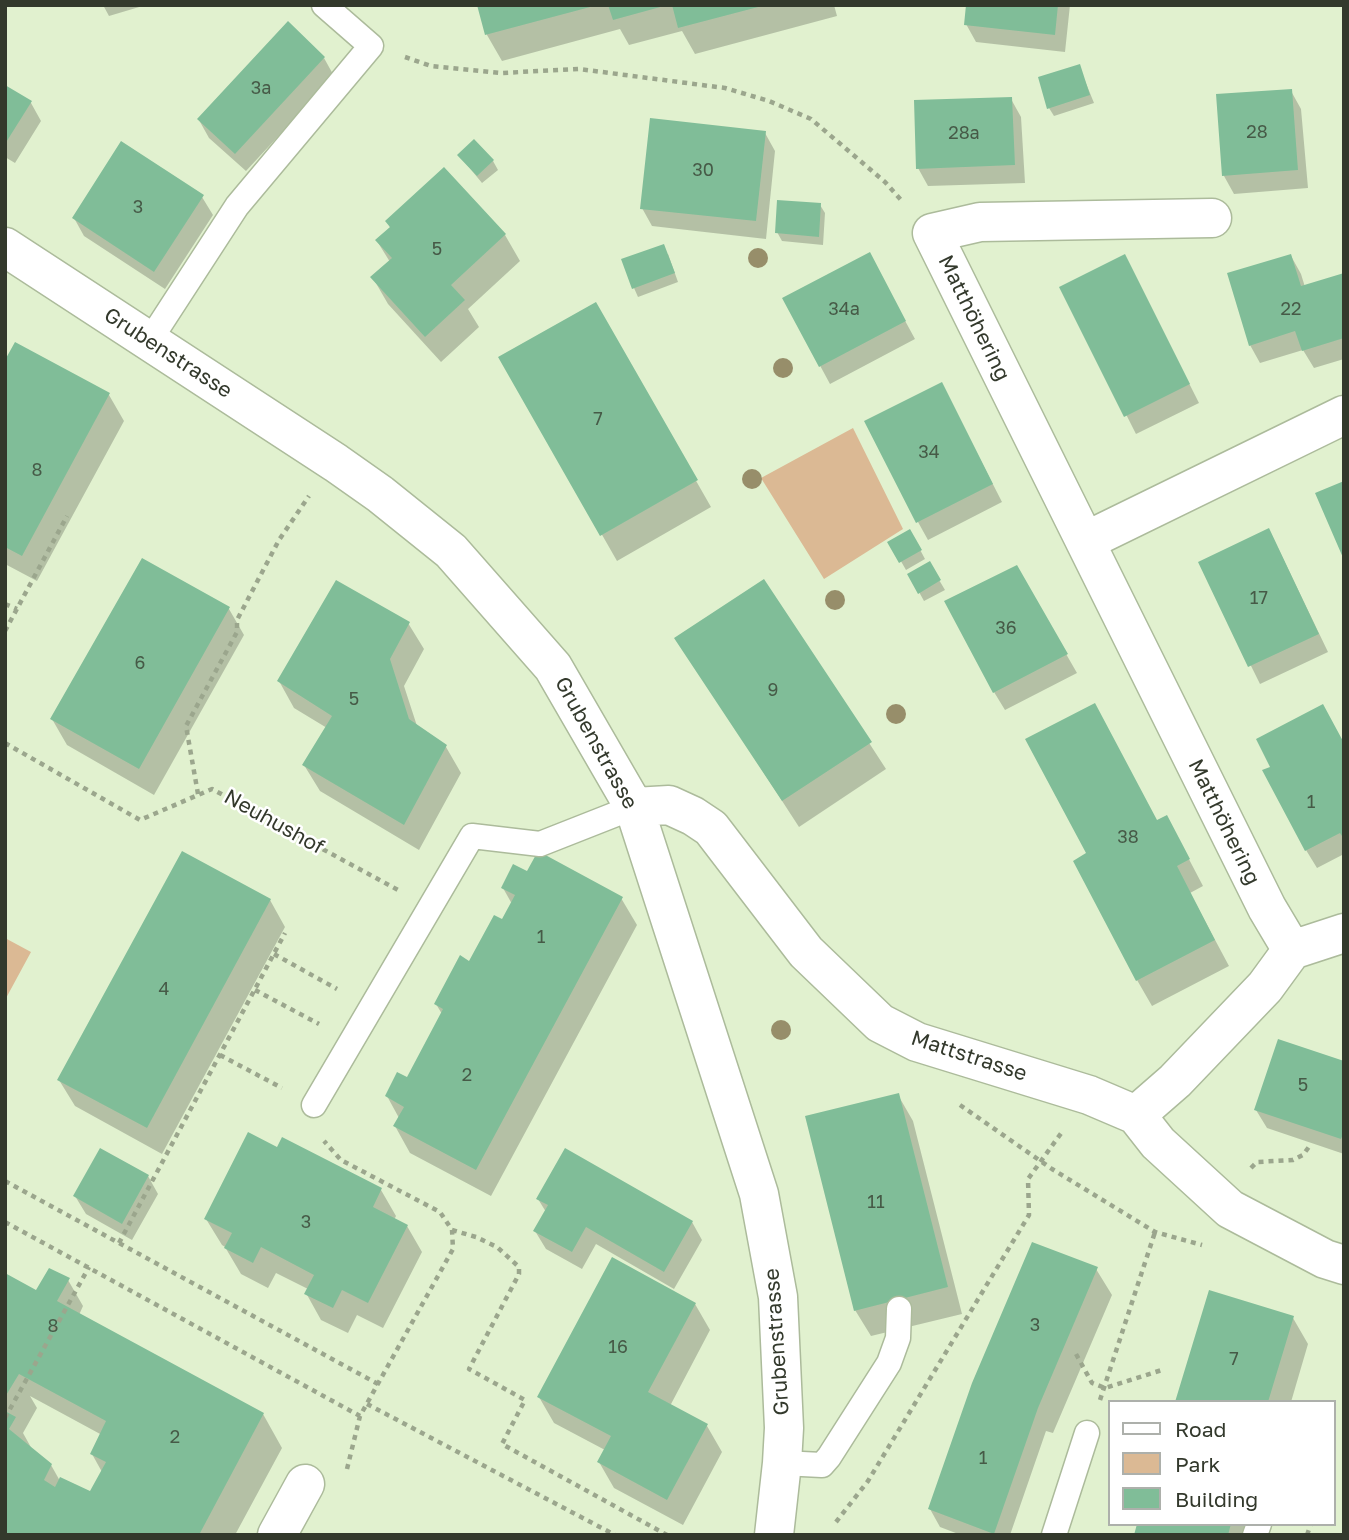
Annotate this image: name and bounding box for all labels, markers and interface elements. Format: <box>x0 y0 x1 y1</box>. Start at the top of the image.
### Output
house number: 3a <box>251 77 271 99</box>
house number: 28 <box>1246 121 1268 143</box>
house number: 28a <box>948 122 980 144</box>
house number: 30 <box>692 159 714 181</box>
house number: 3 <box>133 196 143 218</box>
house number: 5 <box>432 238 442 260</box>
street label: Matthöhering <box>933 251 1015 385</box>
house number: 34a <box>828 298 860 320</box>
house number: 22 <box>1281 298 1301 320</box>
street label: Grubenstrasse <box>99 302 237 404</box>
house number: 7 <box>593 408 603 430</box>
house number: 34 <box>918 441 940 463</box>
house number: 8 <box>32 459 42 481</box>
house number: 17 <box>1250 587 1268 609</box>
house number: 36 <box>995 617 1017 639</box>
house number: 6 <box>135 652 145 674</box>
street label: Grubenstrasse <box>549 672 643 814</box>
house number: 9 <box>768 679 778 701</box>
house number: 5 <box>349 688 359 710</box>
street label: Matthöhering <box>1183 755 1265 889</box>
street label: Neuhushof <box>220 784 328 860</box>
house number: 1 <box>1307 791 1315 813</box>
house number: 38 <box>1117 826 1139 848</box>
house number: 1 <box>537 926 545 948</box>
house number: 4 <box>159 978 169 1000</box>
street label: Mattstrasse <box>908 1025 1030 1087</box>
house number: 2 <box>462 1064 472 1086</box>
house number: 5 <box>1298 1074 1308 1096</box>
house number: 11 <box>867 1191 885 1213</box>
house number: 3 <box>301 1211 311 1233</box>
street label: Grubenstrasse <box>759 1268 795 1416</box>
house number: 3 <box>1030 1314 1040 1336</box>
house number: 8 <box>48 1315 58 1337</box>
house number: 16 <box>608 1336 628 1358</box>
house number: 7 <box>1229 1348 1239 1370</box>
legend <box>1108 1400 1335 1526</box>
text: Road <box>1175 1416 1226 1442</box>
house number: 2 <box>170 1426 180 1448</box>
house number: 1 <box>979 1447 987 1469</box>
text: Park <box>1175 1451 1220 1477</box>
text: Building <box>1175 1486 1258 1512</box>

